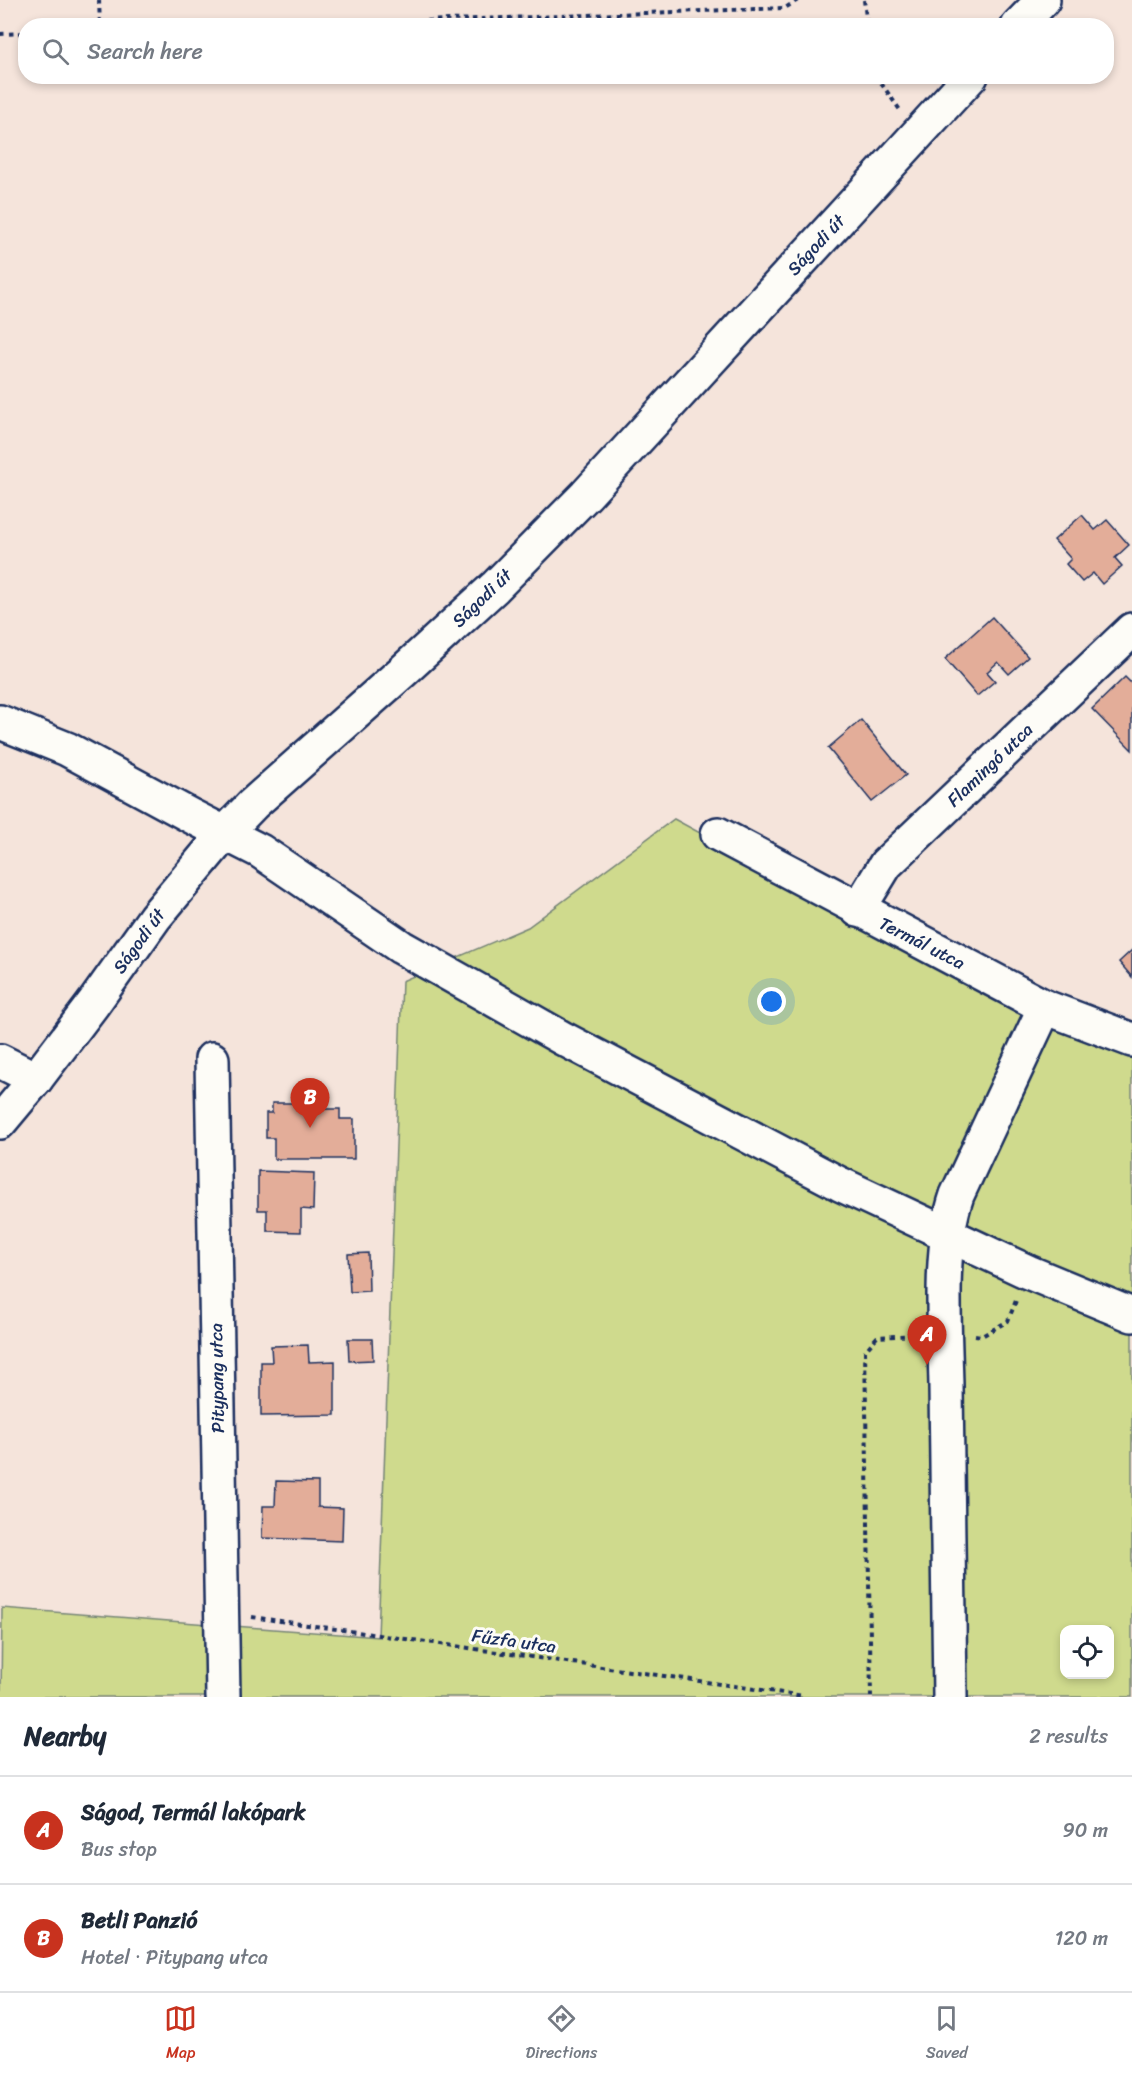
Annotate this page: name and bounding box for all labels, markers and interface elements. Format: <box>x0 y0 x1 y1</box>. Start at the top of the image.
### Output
search box <box>18 18 1114 84</box>
text: Search here <box>87 32 203 71</box>
icon: search <box>39 35 72 68</box>
street label: Ságodi út <box>779 206 854 283</box>
street label: Ságodi út <box>444 560 520 635</box>
street label: Flamingó utca <box>939 715 1041 815</box>
street label: Ságodi út <box>104 901 174 981</box>
street label: Termál utca <box>873 908 971 978</box>
your location <box>757 987 786 1016</box>
pin: B <box>290 1078 330 1128</box>
pin: A <box>908 1316 946 1365</box>
street label: Pitypang utca <box>200 1323 234 1433</box>
street label: Fűzfa utca <box>470 1619 558 1663</box>
map controls <box>1060 1625 1114 1679</box>
button: locate <box>1060 1625 1114 1679</box>
text: Nearby <box>24 1713 106 1759</box>
text: 2 results <box>1029 1719 1108 1754</box>
text: Ságod, Termál lakópark <box>81 1793 305 1832</box>
text: A <box>37 1813 50 1848</box>
text: 90 m <box>1063 1813 1108 1848</box>
text: Bus stop <box>81 1832 157 1867</box>
text: Betli Panzió <box>81 1901 197 1940</box>
text: B <box>37 1921 50 1956</box>
text: 120 m <box>1055 1921 1108 1956</box>
text: Hotel · Pitypang utca <box>81 1940 268 1975</box>
tab: Map <box>164 2002 197 2067</box>
tab: Directions <box>526 2002 597 2067</box>
tab: Saved <box>926 2002 968 2067</box>

